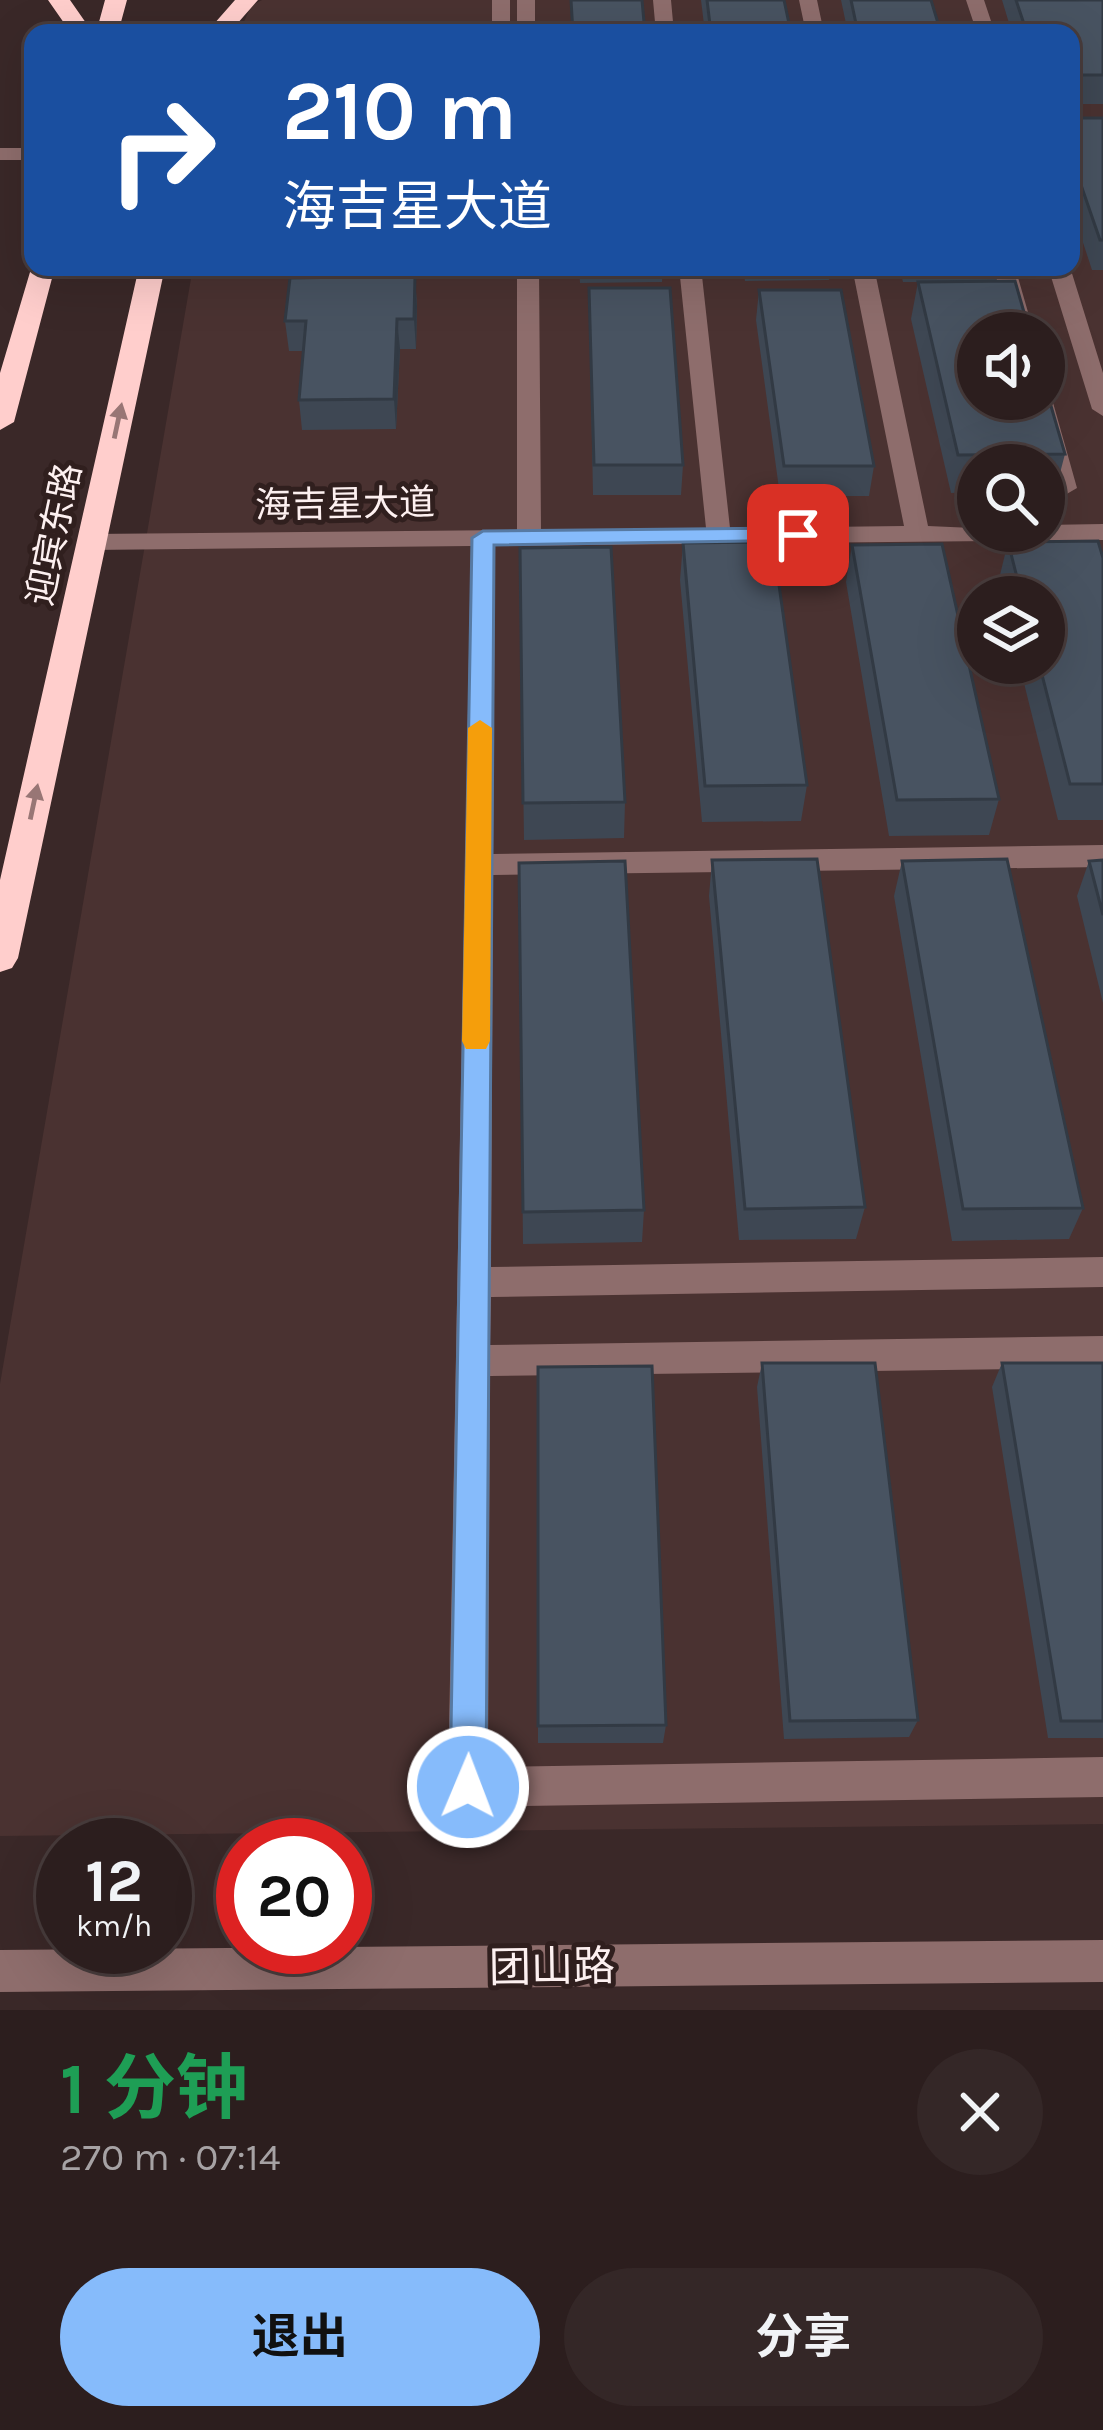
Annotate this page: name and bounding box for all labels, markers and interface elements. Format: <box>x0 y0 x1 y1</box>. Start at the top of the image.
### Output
text: 210 m <box>282 62 517 160</box>
icon: right <box>84 72 240 228</box>
text: 海吉星大道 <box>282 175 552 239</box>
map controls <box>957 312 1065 684</box>
button: sound <box>957 312 1065 420</box>
one-way arrow <box>109 402 128 440</box>
button: search <box>957 444 1065 552</box>
street label: 迎宾东路 <box>18 459 89 609</box>
street label: 海吉星大道 <box>255 481 435 527</box>
pin <box>747 484 849 586</box>
icon: arrive <box>765 502 831 568</box>
button: layers <box>957 576 1065 684</box>
one-way arrow <box>26 783 45 821</box>
position arrow <box>405 1724 531 1850</box>
speed limit sign: 20 <box>216 1818 372 1974</box>
text: 12 <box>85 1846 143 1916</box>
text: km/h <box>76 1908 152 1944</box>
street label: 团山路 <box>489 1941 615 1993</box>
text: 1 分钟 <box>60 2047 248 2131</box>
button: close <box>917 2049 1043 2175</box>
text: 270 m · 07:14 <box>60 2134 280 2180</box>
button: 退出 <box>60 2268 540 2406</box>
button: 分享 <box>564 2268 1043 2406</box>

